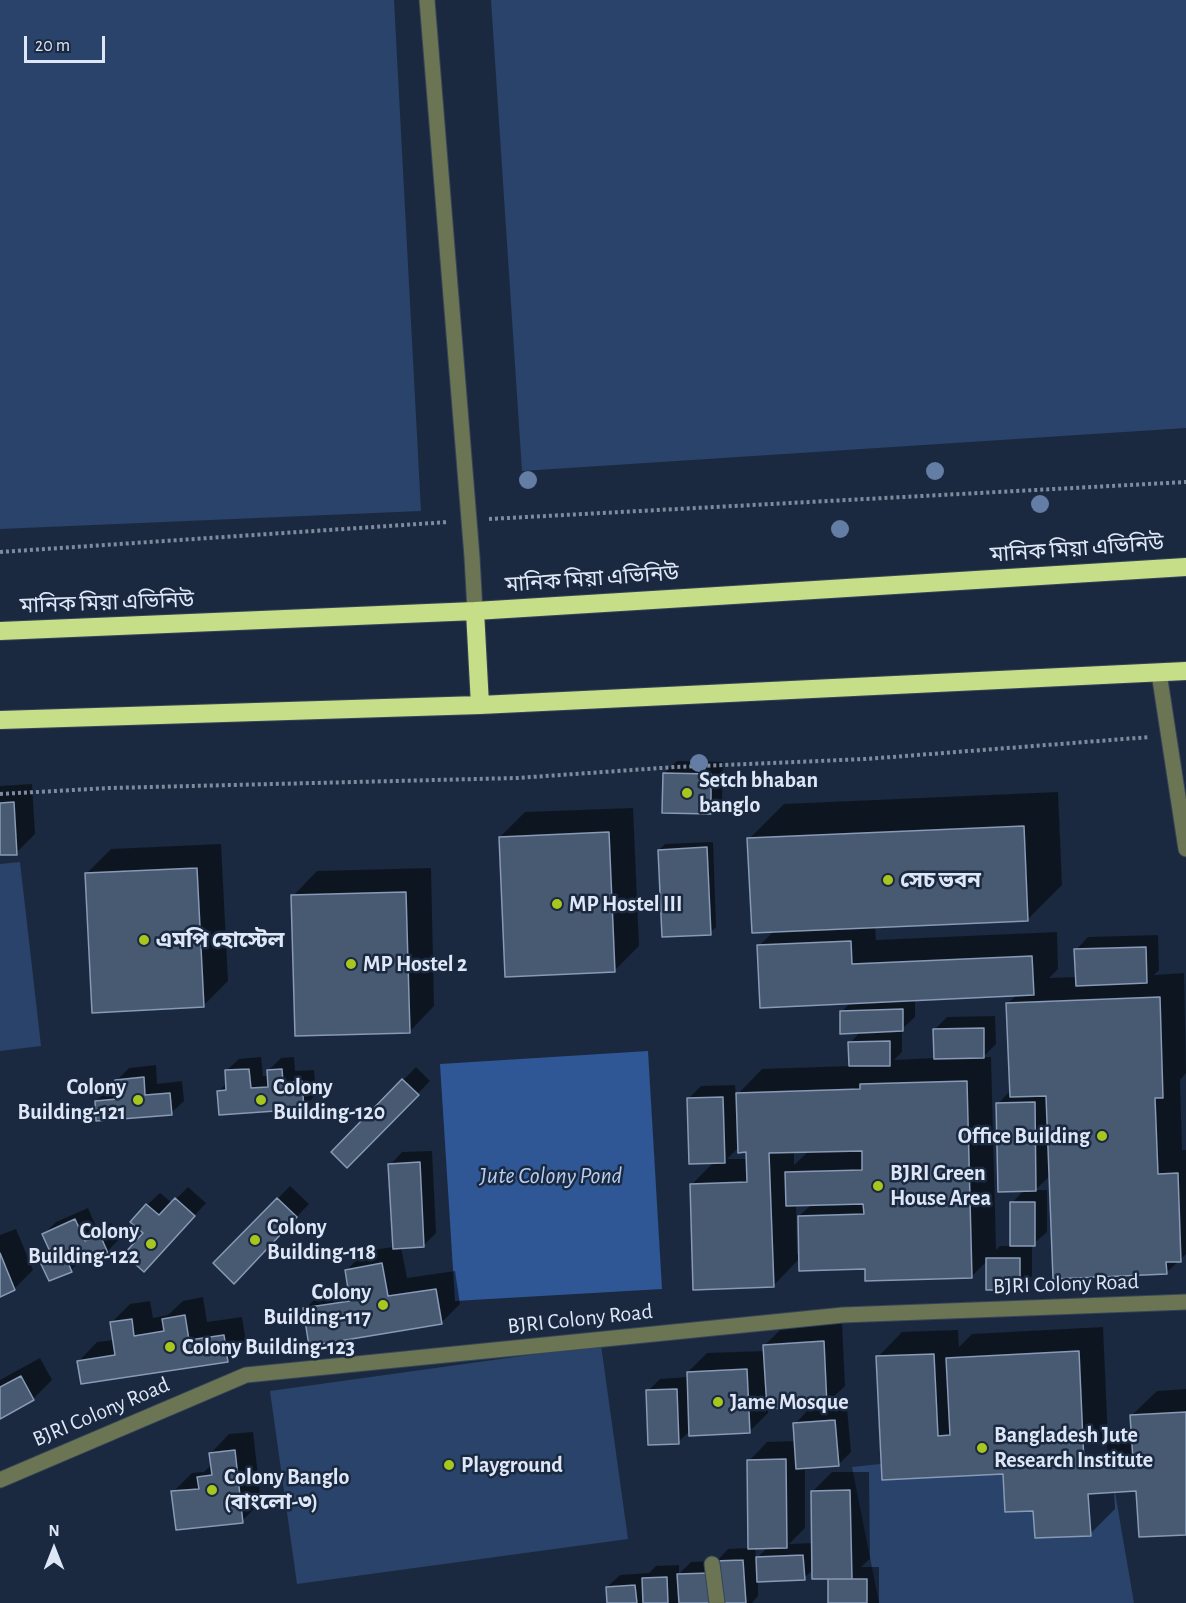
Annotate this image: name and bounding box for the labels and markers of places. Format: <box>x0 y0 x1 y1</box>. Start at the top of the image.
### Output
place label: Setch bhaban banglo <box>699 767 818 818</box>
marker: Setch bhaban banglo <box>680 786 694 800</box>
place label: সেচ ভবন <box>900 867 981 893</box>
marker: সেচ ভবন <box>881 873 895 887</box>
place label: MP Hostel III <box>569 891 682 917</box>
marker: MP Hostel III <box>550 897 564 911</box>
place label: এমপি হোস্টেল <box>156 927 285 953</box>
marker: এমপি হোস্টেল <box>137 933 151 947</box>
place label: MP Hostel 2 <box>363 951 467 977</box>
marker: MP Hostel 2 <box>344 957 358 971</box>
place label: Colony Building-121 <box>17 1074 126 1126</box>
place label: Colony Building-120 <box>273 1074 385 1126</box>
marker: Colony Building-121 <box>131 1093 145 1107</box>
marker: Colony Building-120 <box>254 1093 268 1107</box>
place label: Office Building <box>958 1123 1090 1149</box>
marker: Office Building <box>1095 1129 1109 1143</box>
place label: BJRI Green House Area <box>890 1160 991 1212</box>
marker: BJRI Green House Area <box>871 1179 885 1193</box>
place label: Colony Building-118 <box>267 1214 376 1266</box>
place label: Colony Building-122 <box>28 1218 139 1270</box>
marker: Colony Building-118 <box>248 1233 262 1247</box>
marker: Colony Building-122 <box>144 1237 158 1251</box>
place label: Colony Building-117 <box>263 1279 371 1330</box>
marker: Colony Building-117 <box>376 1298 390 1312</box>
place label: Colony Building-123 <box>182 1334 355 1360</box>
marker: Colony Building-123 <box>163 1340 177 1354</box>
place label: Jame Mosque <box>730 1389 849 1415</box>
marker: Jame Mosque <box>711 1395 725 1409</box>
place label: Bangladesh Jute Research Institute <box>994 1422 1153 1474</box>
marker: Bangladesh Jute Research Institute <box>975 1441 989 1455</box>
place label: Playground <box>461 1452 563 1478</box>
marker: Playground <box>442 1458 456 1472</box>
place label: Colony Banglo (বাংলো-৩) <box>224 1464 349 1516</box>
marker: Colony Banglo (বাংলো-৩) <box>205 1483 219 1497</box>

